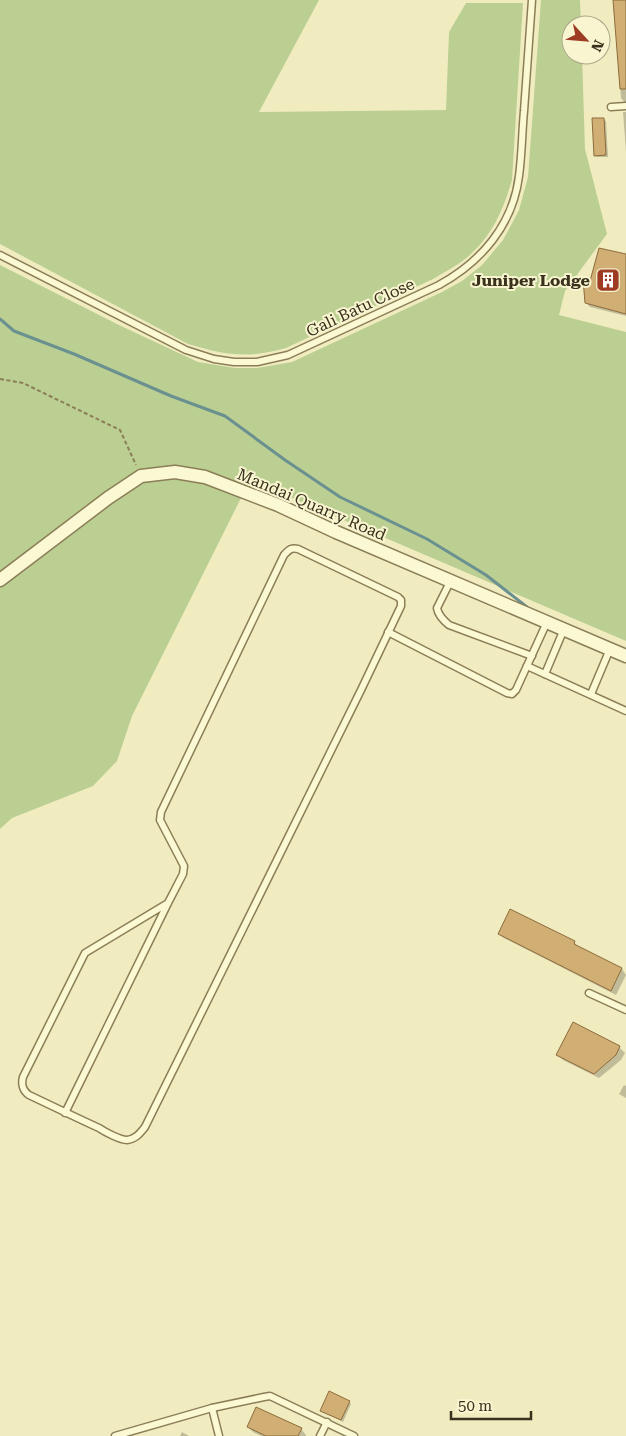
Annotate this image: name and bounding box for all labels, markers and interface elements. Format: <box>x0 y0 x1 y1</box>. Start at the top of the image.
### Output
north arrow <box>561 15 611 65</box>
text: N <box>588 37 607 54</box>
building icon: Juniper Lodge <box>595 267 621 293</box>
place label: Juniper Lodge <box>472 271 590 290</box>
street label: Gali Batu Close <box>303 274 418 341</box>
street label: Mandai Quarry Road <box>235 464 389 544</box>
scale bar <box>451 1388 531 1420</box>
text: 50 m <box>458 1397 493 1415</box>

